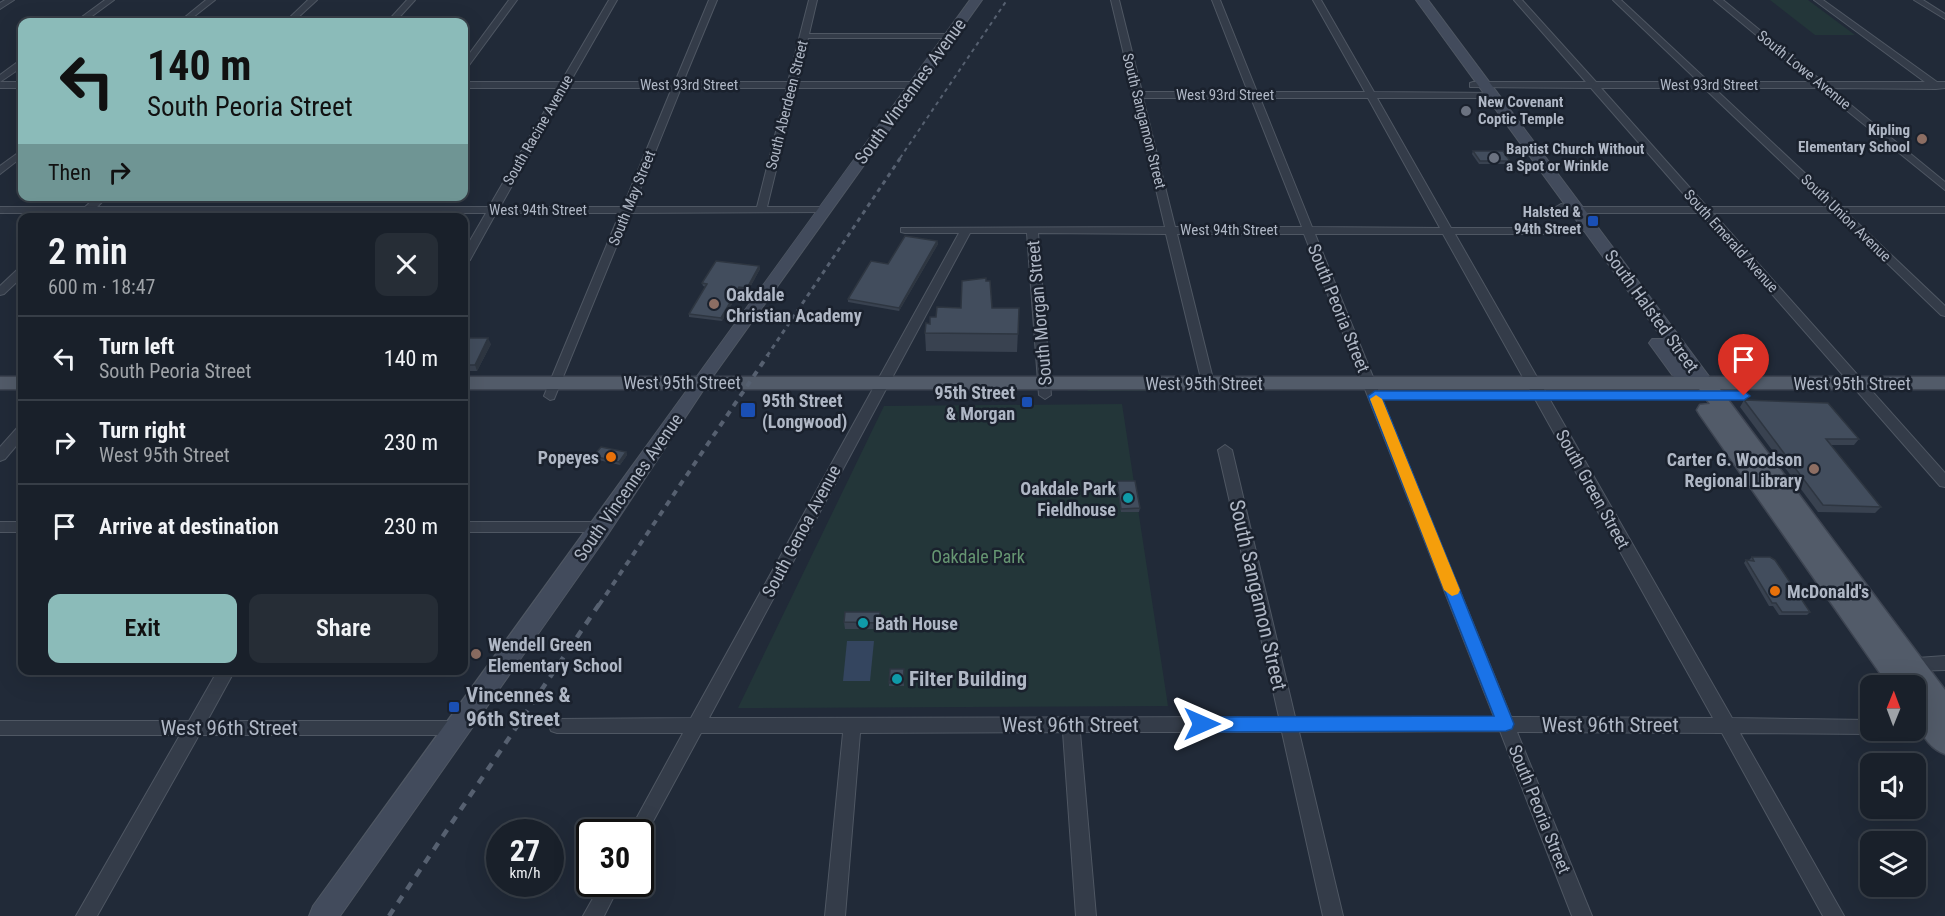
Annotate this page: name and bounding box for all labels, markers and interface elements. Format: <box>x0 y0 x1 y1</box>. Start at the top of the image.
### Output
street label: South Vincennes Avenue <box>850 14 970 168</box>
street label: South Lowe Avenue <box>1753 27 1855 113</box>
street label: South Aberdeen Street <box>762 39 812 171</box>
text: 140 m <box>147 41 252 90</box>
icon: left <box>48 42 126 120</box>
street label: South Sangamon Street <box>1118 51 1170 191</box>
street label: South Racine Avenue <box>499 72 577 188</box>
street label: West 93rd Street <box>640 76 738 94</box>
street label: West 93rd Street <box>1660 76 1758 94</box>
street label: West 93rd Street <box>1176 86 1274 104</box>
text: South Peoria Street <box>147 91 353 123</box>
place label: New Covenant Coptic Temple <box>1478 93 1564 128</box>
marker: New Covenant Coptic Temple <box>1459 104 1473 118</box>
place label: Kipling Elementary School <box>1798 121 1910 156</box>
marker: Kipling Elementary School <box>1915 132 1929 146</box>
place label: Baptist Church Without a Spot or Wrinkle <box>1506 140 1645 175</box>
street label: South May Street <box>605 148 659 248</box>
marker: Baptist Church Without a Spot or Wrinkle <box>1487 151 1501 165</box>
icon: right <box>103 156 136 189</box>
text: Then <box>48 160 91 185</box>
street label: South Union Avenue <box>1797 170 1895 266</box>
street label: South Emerald Avenue <box>1680 186 1782 296</box>
street label: West 94th Street <box>489 201 587 219</box>
place label: Halsted & 94th Street <box>1514 203 1581 238</box>
marker: Halsted & 94th Street <box>1586 214 1600 228</box>
street label: West 94th Street <box>1180 221 1278 239</box>
text: 2 min <box>48 231 128 273</box>
button: close <box>375 233 438 296</box>
street label: South Morgan Street <box>1022 240 1056 386</box>
street label: South Peoria Street <box>1304 241 1374 375</box>
street label: South Halsted Street <box>1600 246 1704 376</box>
text: 600 m · 18:47 <box>48 275 155 299</box>
place label: Oakdale Christian Academy <box>726 284 862 326</box>
marker: Oakdale Christian Academy <box>707 297 721 311</box>
text: Turn left <box>99 334 174 359</box>
pin <box>1718 334 1769 396</box>
icon: left <box>48 342 81 375</box>
icon: arrive <box>1727 343 1760 376</box>
text: 140 m <box>384 346 438 371</box>
text: South Peoria Street <box>99 359 251 383</box>
street label: West 95th Street <box>623 372 741 393</box>
street label: West 95th Street <box>1145 373 1263 394</box>
street label: West 95th Street <box>1793 373 1911 394</box>
place label: 95th Street & Morgan <box>935 382 1015 424</box>
place label: 95th Street (Longwood) <box>762 390 847 433</box>
marker: 95th Street & Morgan <box>1020 395 1034 409</box>
marker: 95th Street (Longwood) <box>739 401 757 419</box>
street label: South Vincennes Avenue <box>569 409 687 565</box>
text: Turn right <box>99 418 186 443</box>
icon: right <box>48 426 81 459</box>
street label: South Green Street <box>1552 426 1634 552</box>
text: 230 m <box>384 430 438 455</box>
text: West 95th Street <box>99 443 230 467</box>
place label: Popeyes <box>538 447 599 468</box>
place label: Carter G. Woodson Regional Library <box>1667 449 1802 491</box>
marker: Popeyes <box>604 450 618 464</box>
street label: South Genoa Avenue <box>757 461 845 601</box>
marker: Carter G. Woodson Regional Library <box>1807 462 1821 476</box>
place label: Oakdale Park Fieldhouse <box>1020 478 1116 520</box>
marker: Oakdale Park Fieldhouse <box>1121 491 1135 505</box>
street label: South Sangamon Street <box>1224 497 1292 693</box>
icon: arrive <box>48 510 81 543</box>
text: Arrive at destination <box>99 514 279 539</box>
text: 230 m <box>384 514 438 539</box>
park label: Oakdale Park <box>931 546 1025 567</box>
place label: McDonald's <box>1787 581 1869 602</box>
marker: McDonald's <box>1768 584 1782 598</box>
button: Exit <box>48 594 237 663</box>
button: Share <box>249 594 438 663</box>
place label: Bath House <box>875 613 958 634</box>
marker: Bath House <box>856 616 870 630</box>
place label: Wendell Green Elementary School <box>488 634 622 676</box>
marker: Wendell Green Elementary School <box>469 647 483 661</box>
place label: Filter Building <box>909 667 1027 691</box>
marker: Filter Building <box>890 672 904 686</box>
north arrow <box>1860 675 1926 741</box>
map controls <box>1860 675 1926 897</box>
place label: Vincennes & 96th Street <box>466 683 571 731</box>
position arrow <box>1170 692 1234 756</box>
marker: Vincennes & 96th Street <box>447 700 461 714</box>
street label: West 96th Street <box>1001 713 1139 737</box>
street label: West 96th Street <box>1541 713 1679 737</box>
street label: West 96th Street <box>160 716 298 740</box>
street label: South Peoria Street <box>1505 742 1575 876</box>
button: sound <box>1860 753 1926 819</box>
speed limit sign: 30 <box>576 819 654 897</box>
button: layers <box>1860 831 1926 897</box>
text: 27 <box>510 833 540 868</box>
text: km/h <box>510 864 540 882</box>

